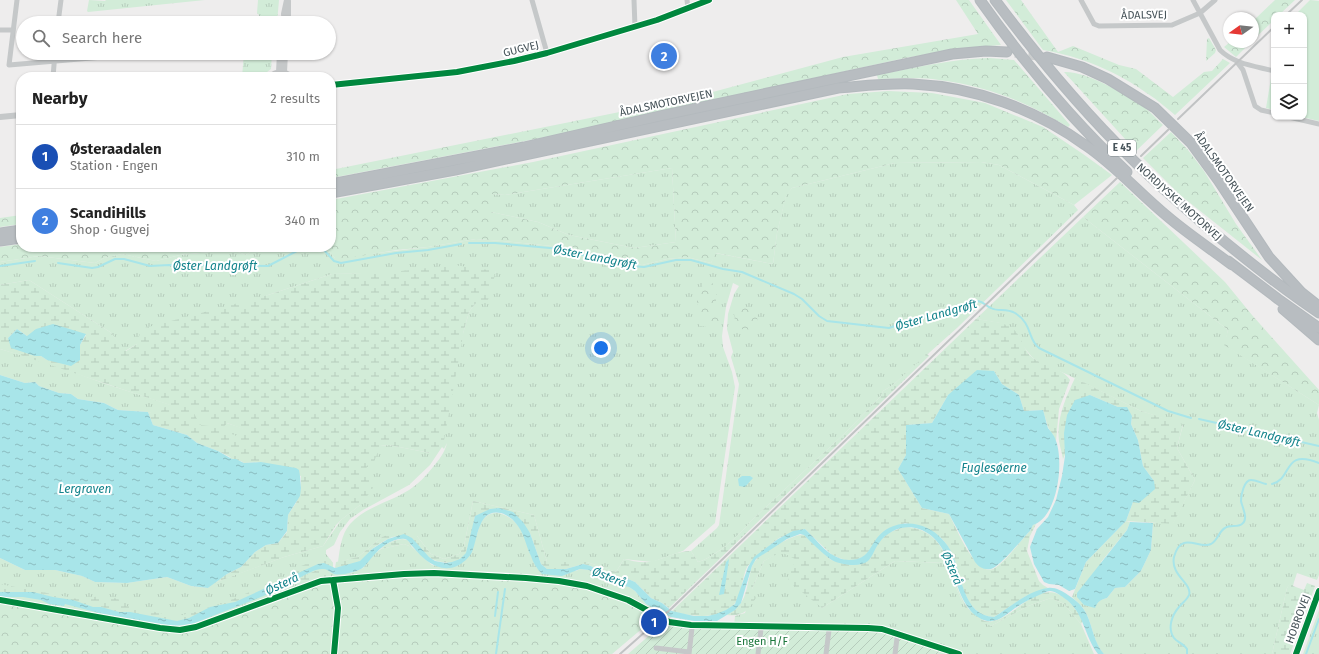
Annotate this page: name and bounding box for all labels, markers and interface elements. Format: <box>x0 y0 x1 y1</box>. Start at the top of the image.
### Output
street label: ÅDALSVEJ <box>1121 7 1167 22</box>
north arrow <box>1223 12 1259 48</box>
map controls <box>1271 12 1307 120</box>
button: + <box>1271 12 1307 48</box>
search box <box>16 16 336 60</box>
icon: search <box>30 27 52 49</box>
text: Search here <box>62 29 142 47</box>
street label: GUGVEJ <box>502 38 540 60</box>
pin: 2 <box>651 41 677 71</box>
button: − <box>1271 48 1307 84</box>
button: layers <box>1271 84 1307 120</box>
street label: ÅDALSMOTORVEJEN <box>618 86 714 119</box>
text: Nearby <box>32 88 87 109</box>
text: 2 results <box>270 91 320 106</box>
street label: ÅDALSMOTORVEJEN <box>1192 129 1257 214</box>
text: Østeraadalen <box>70 140 162 158</box>
road number: E 45 <box>1108 140 1136 156</box>
text: 1 <box>42 149 48 164</box>
text: 310 m <box>286 149 320 164</box>
text: Station · Engen <box>70 158 158 173</box>
street label: NORDJYSKE MOTORVEJ <box>1134 160 1224 244</box>
text: ScandiHills <box>70 204 146 222</box>
text: 2 <box>42 213 48 228</box>
text: 340 m <box>285 213 320 228</box>
text: Shop · Gugvej <box>70 222 150 237</box>
water label: Øster Landgrøft <box>552 242 638 272</box>
water label: Øster Landgrøft <box>173 259 258 273</box>
water label: Øster Landgrøft <box>893 296 979 333</box>
your location <box>591 338 611 358</box>
water label: Øster Landgrøft <box>1216 417 1302 449</box>
water label: Fuglesøerne <box>961 461 1027 475</box>
water label: Lergraven <box>59 482 111 496</box>
water label: Østerå <box>939 549 965 587</box>
water label: Østerå <box>590 564 628 590</box>
water label: Østerå <box>263 570 301 598</box>
street label: HOBROVEJ <box>1283 593 1313 645</box>
pin: 1 <box>641 607 667 637</box>
park label: Engen H/F <box>736 635 788 648</box>

